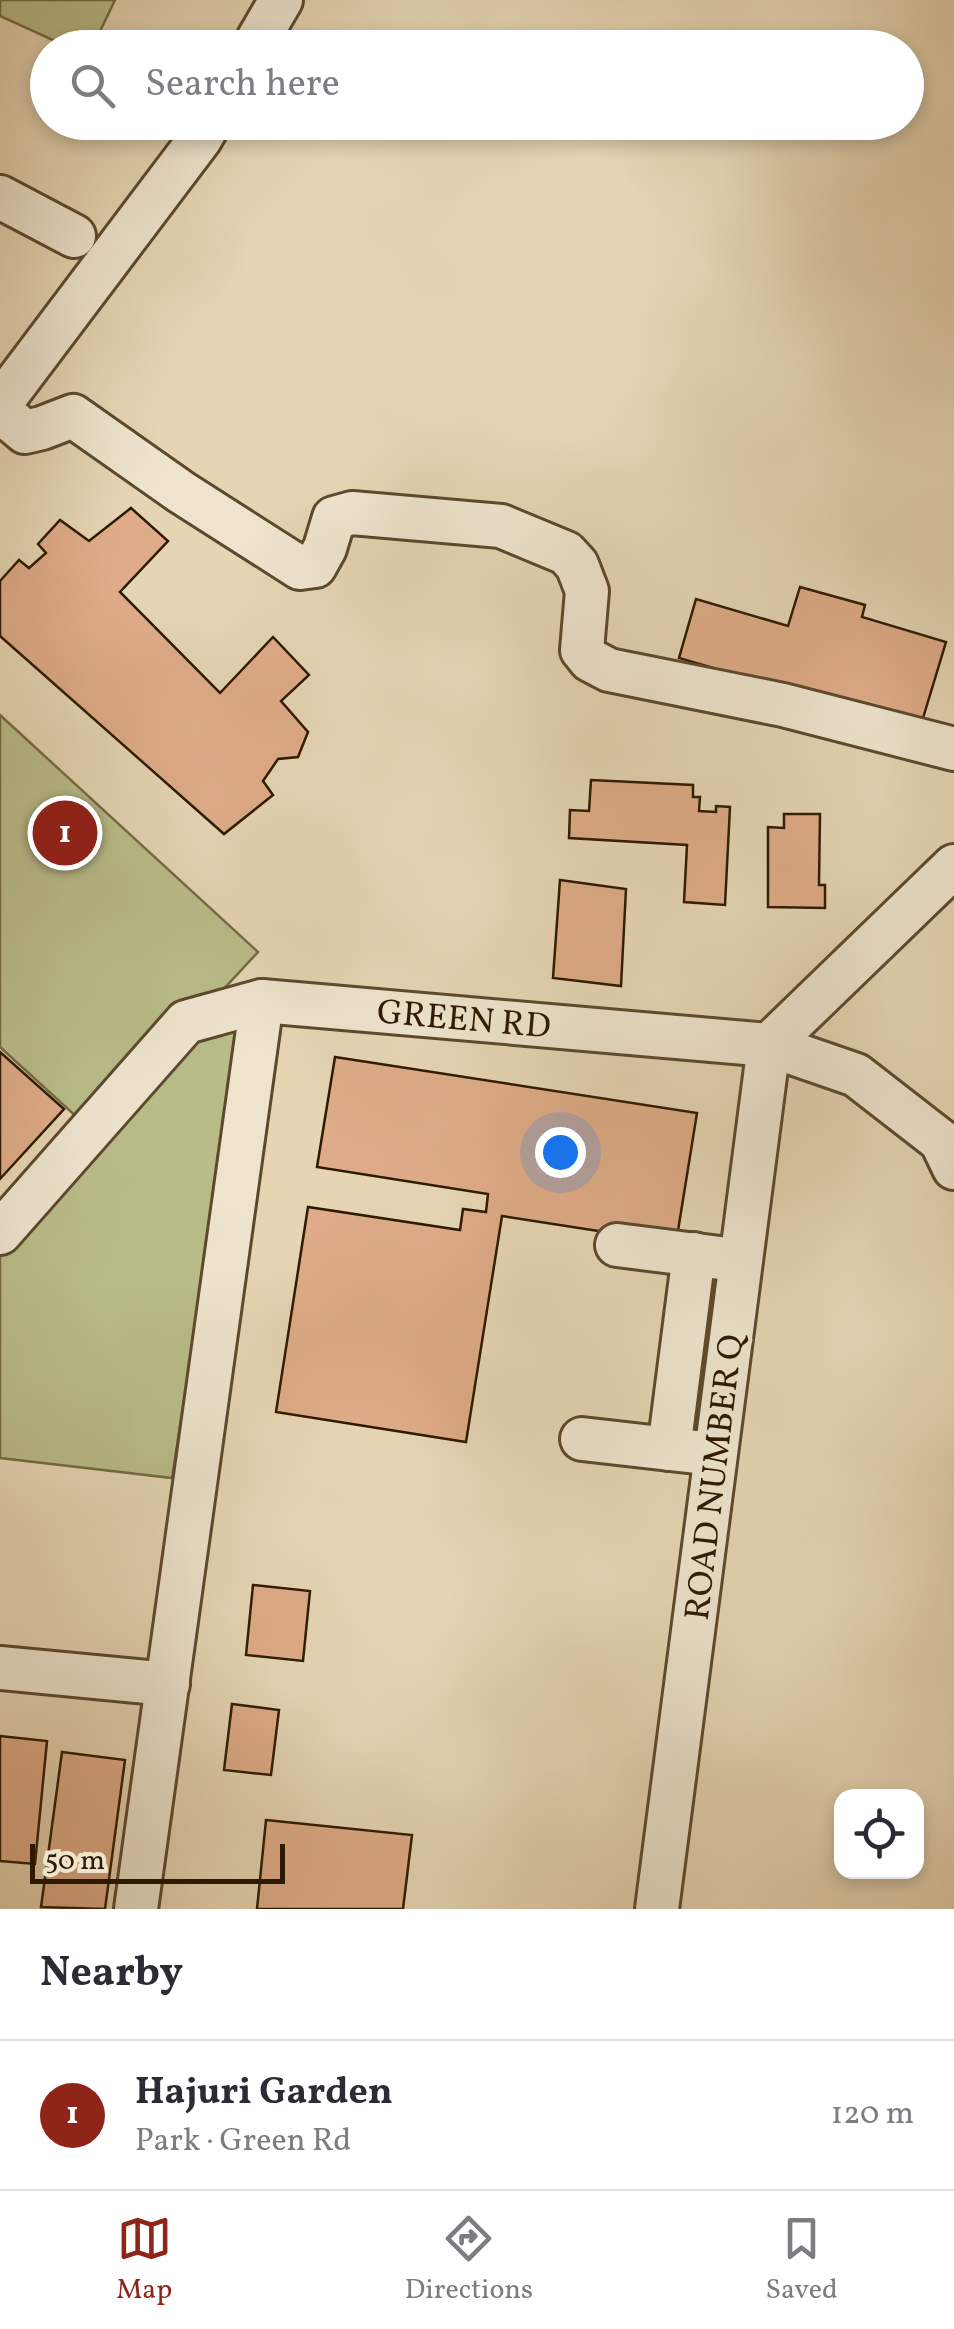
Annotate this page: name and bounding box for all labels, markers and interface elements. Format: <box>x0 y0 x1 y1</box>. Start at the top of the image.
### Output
search box <box>30 30 924 140</box>
icon: search <box>65 58 120 113</box>
text: Search here <box>145 59 340 112</box>
pin: 1 <box>32 796 98 870</box>
street label: GREEN RD <box>375 989 553 1052</box>
your location <box>535 1127 586 1178</box>
street label: ROAD NUMBER Q <box>675 1330 757 1623</box>
map controls <box>834 1789 924 1879</box>
button: locate <box>834 1789 924 1879</box>
scale bar <box>30 1839 285 1884</box>
text: 50 m <box>45 1842 105 1881</box>
text: Nearby <box>40 1945 183 2004</box>
text: Hajuri Garden <box>135 2067 393 2120</box>
text: 1 <box>66 2093 79 2137</box>
text: 120 m <box>831 2093 914 2137</box>
text: Park · Green Rd <box>135 2120 351 2164</box>
tab: Map <box>116 2211 172 2310</box>
tab: Directions <box>405 2211 533 2310</box>
tab: Saved <box>766 2211 838 2310</box>

